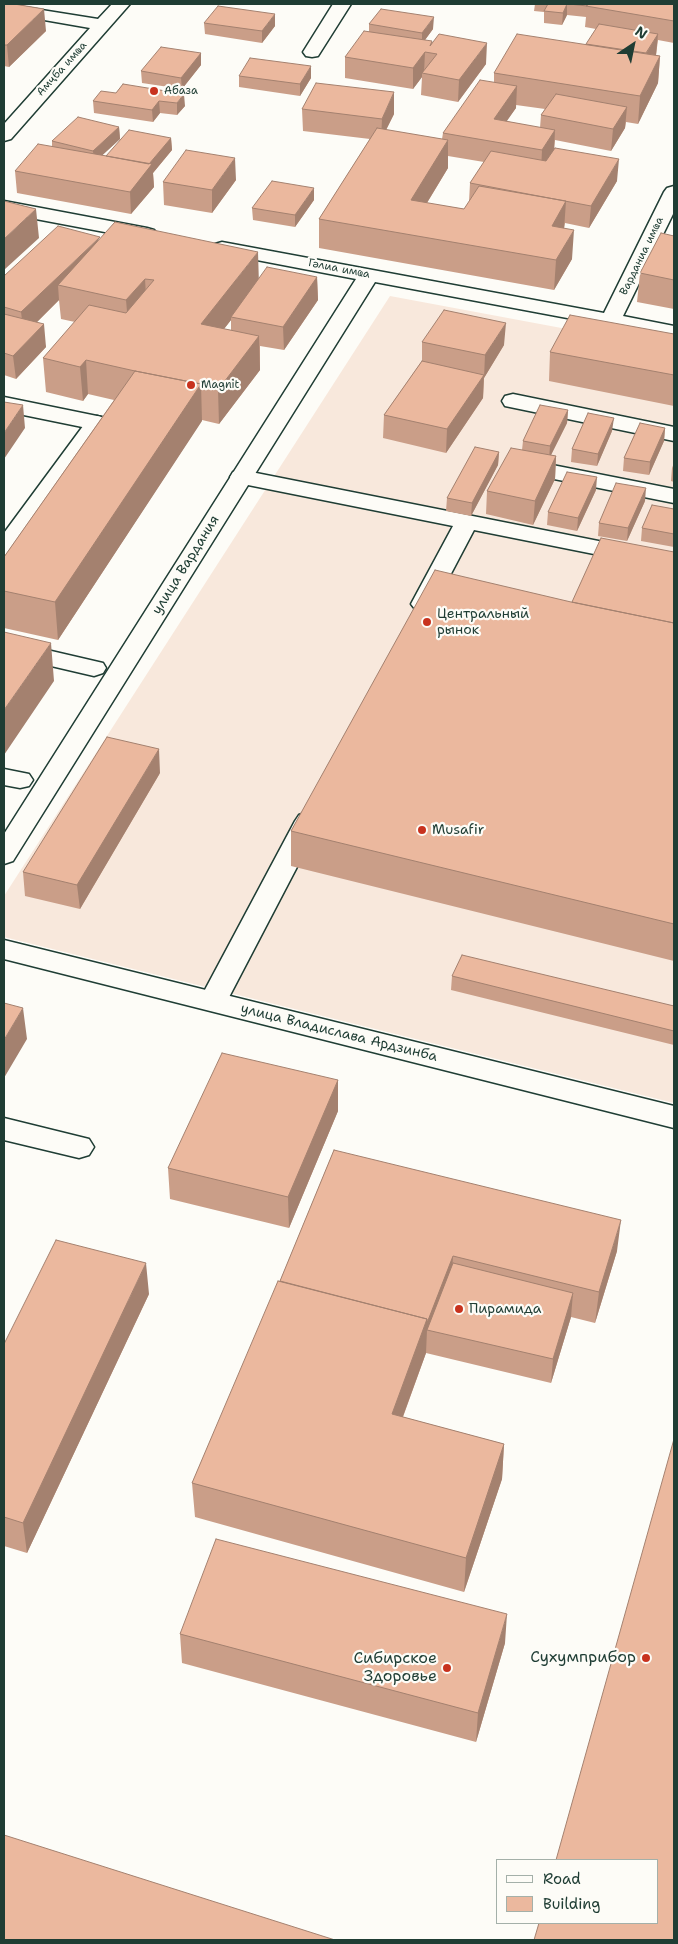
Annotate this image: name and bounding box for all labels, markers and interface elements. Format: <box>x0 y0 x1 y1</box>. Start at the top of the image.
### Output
north arrow <box>608 20 658 70</box>
text: N <box>632 22 651 43</box>
street label: Амҷба имҩа <box>34 39 90 99</box>
place label: Абаза <box>164 84 198 98</box>
marker: Абаза <box>148 85 160 97</box>
street label: Варданиа имҩа <box>617 215 667 297</box>
street label: Гәлиа имҩа <box>307 257 371 281</box>
place label: Magnit <box>201 378 239 392</box>
marker: Magnit <box>185 379 197 391</box>
street label: улица Вардания <box>149 512 223 618</box>
place label: Центральный рынок <box>437 606 529 638</box>
marker: Центральный рынок <box>421 616 433 628</box>
place label: Musafir <box>432 822 484 838</box>
marker: Musafir <box>416 824 428 836</box>
street label: улица Владислава Ардзинба <box>239 1000 439 1066</box>
place label: Пирамида <box>469 1301 541 1317</box>
marker: Пирамида <box>453 1303 465 1315</box>
place label: Сухумприбор <box>530 1648 636 1668</box>
place label: Сибирское Здоровье <box>354 1649 437 1687</box>
marker: Сухумприбор <box>640 1652 652 1664</box>
marker: Сибирское Здоровье <box>441 1662 453 1674</box>
legend <box>496 1859 658 1924</box>
text: Road <box>543 1869 581 1889</box>
text: Building <box>543 1894 600 1914</box>

